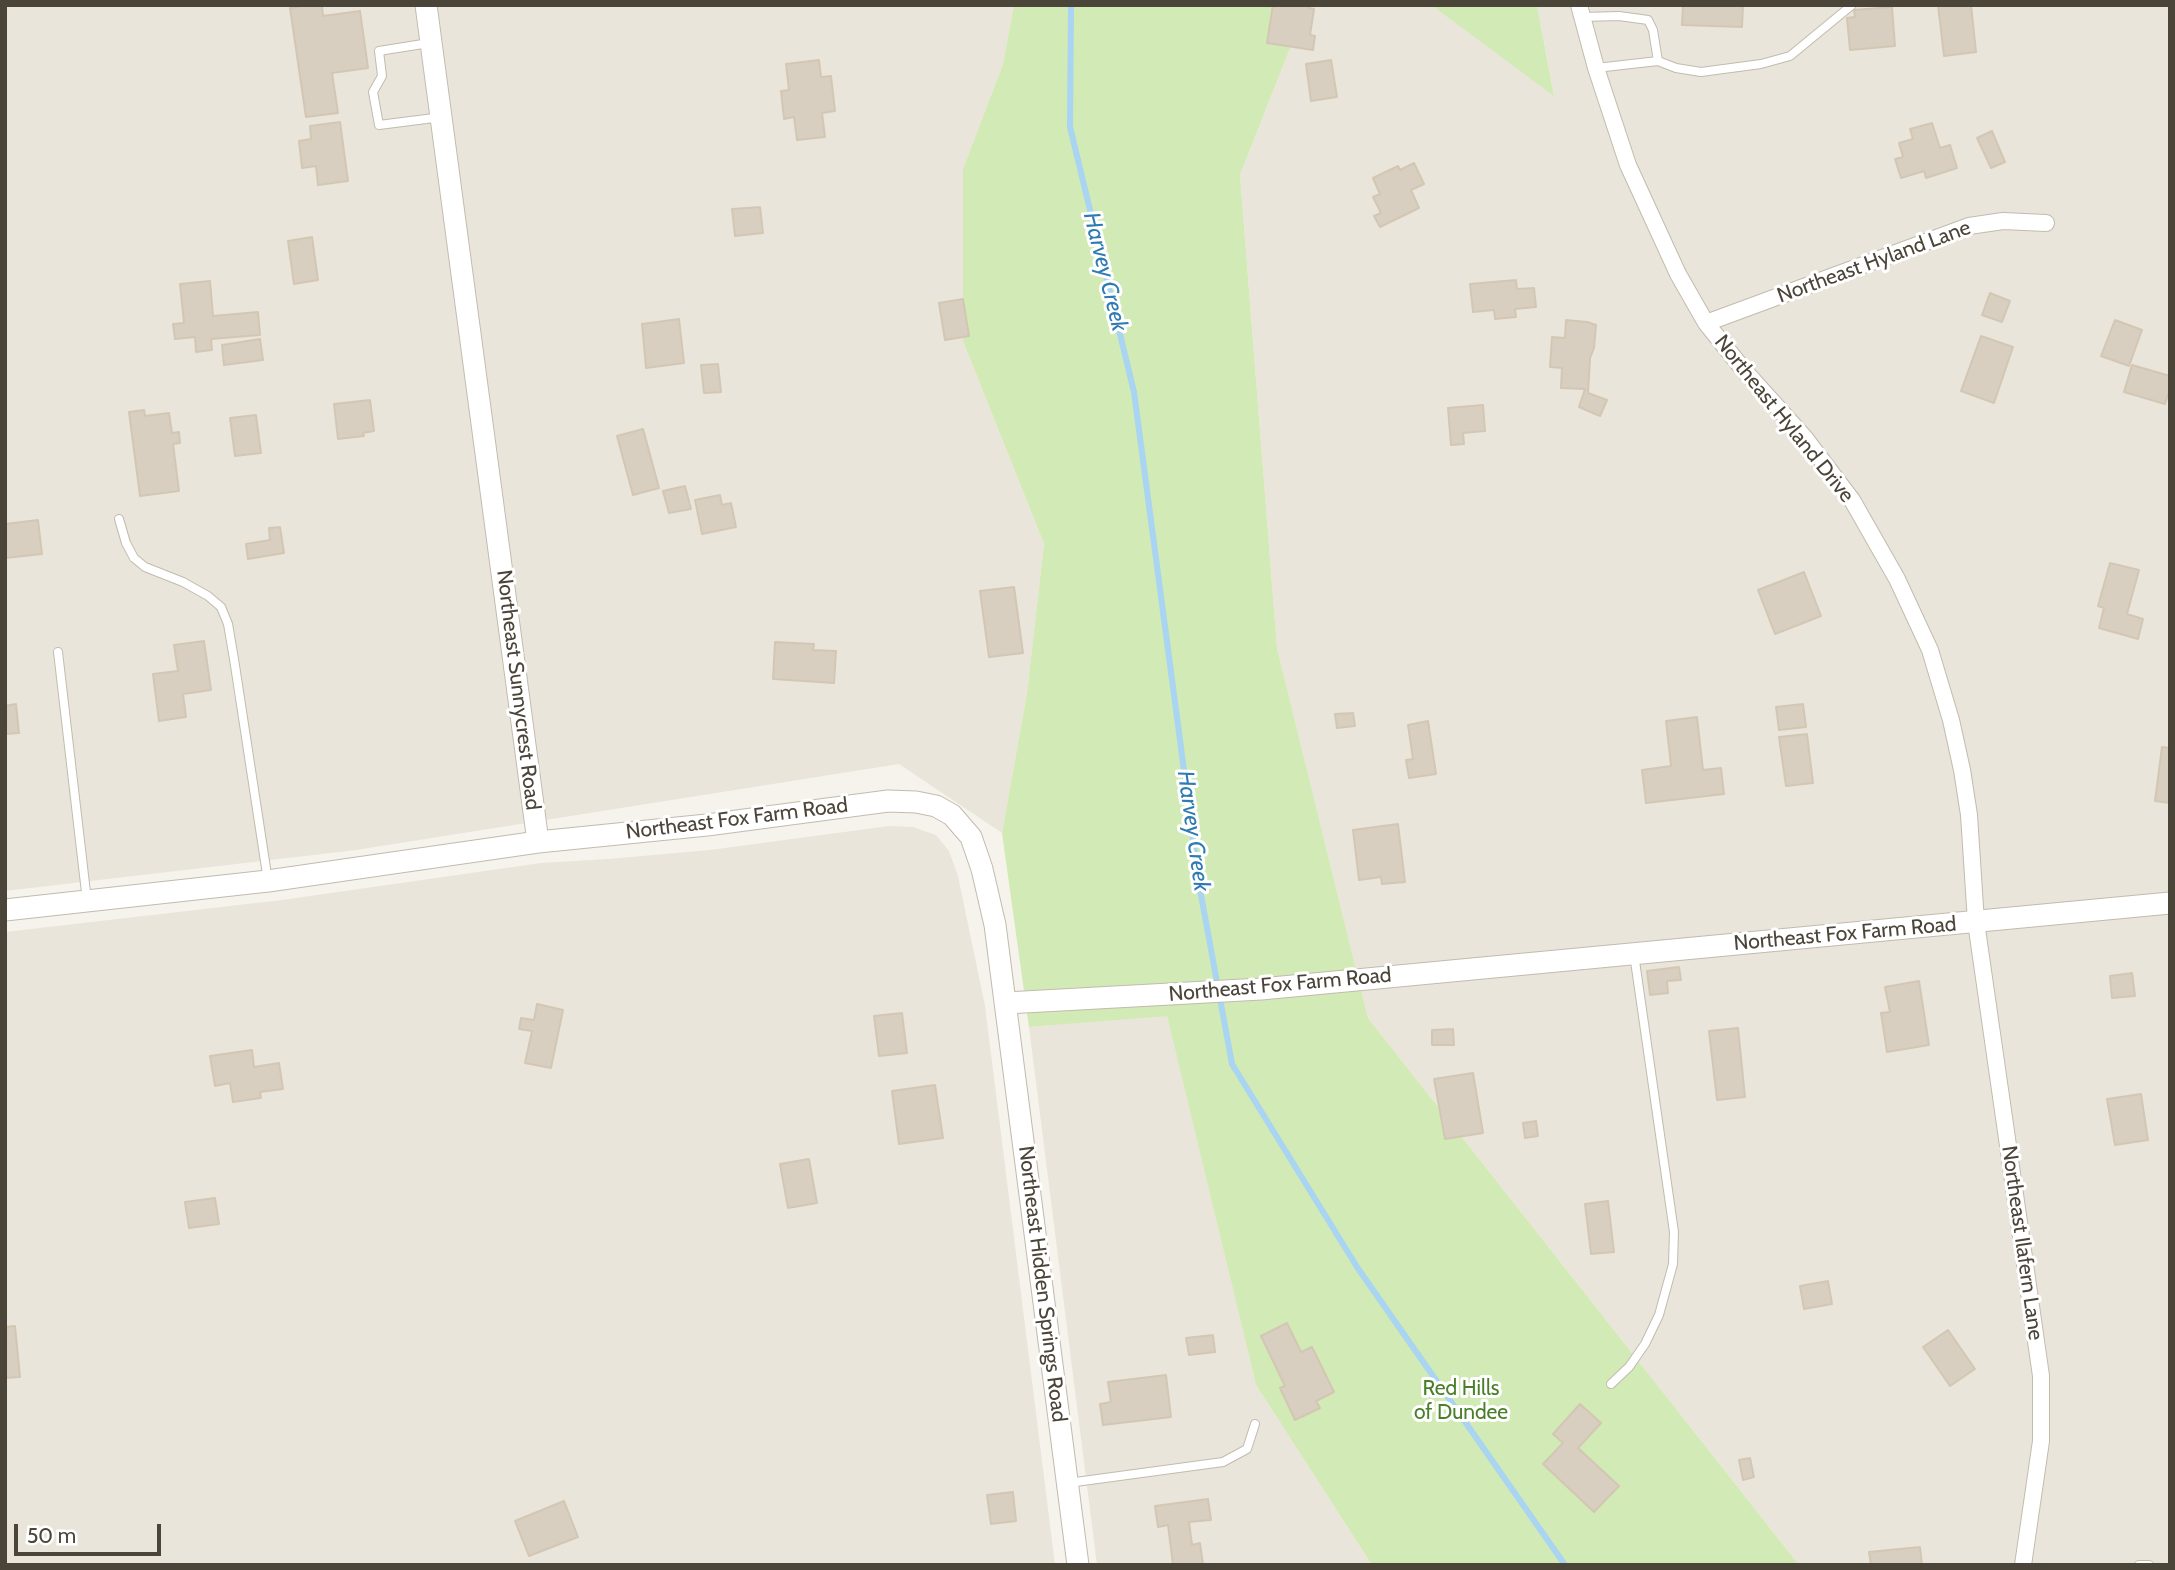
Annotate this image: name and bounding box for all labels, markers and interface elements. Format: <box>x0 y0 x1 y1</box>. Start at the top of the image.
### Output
water label: Harvey Creek <box>1077 210 1133 334</box>
street label: Northeast Hyland Lane <box>1774 215 1974 309</box>
street label: Northeast Hyland Drive <box>1709 330 1859 508</box>
street label: Northeast Sunnycrest Road <box>491 568 545 812</box>
water label: Harvey Creek <box>1171 769 1215 893</box>
street label: Northeast Fox Farm Road <box>625 793 849 845</box>
street label: Northeast Fox Farm Road <box>1733 912 1957 956</box>
street label: Northeast Fox Farm Road <box>1168 963 1392 1007</box>
street label: Northeast Hidden Springs Road <box>1013 1144 1071 1424</box>
street label: Northeast Ilafern Lane <box>1996 1144 2048 1342</box>
park label: Red Hills of Dundee <box>1414 1376 1508 1426</box>
scale bar <box>18 1510 164 1554</box>
text: 50 m <box>27 1523 76 1548</box>

